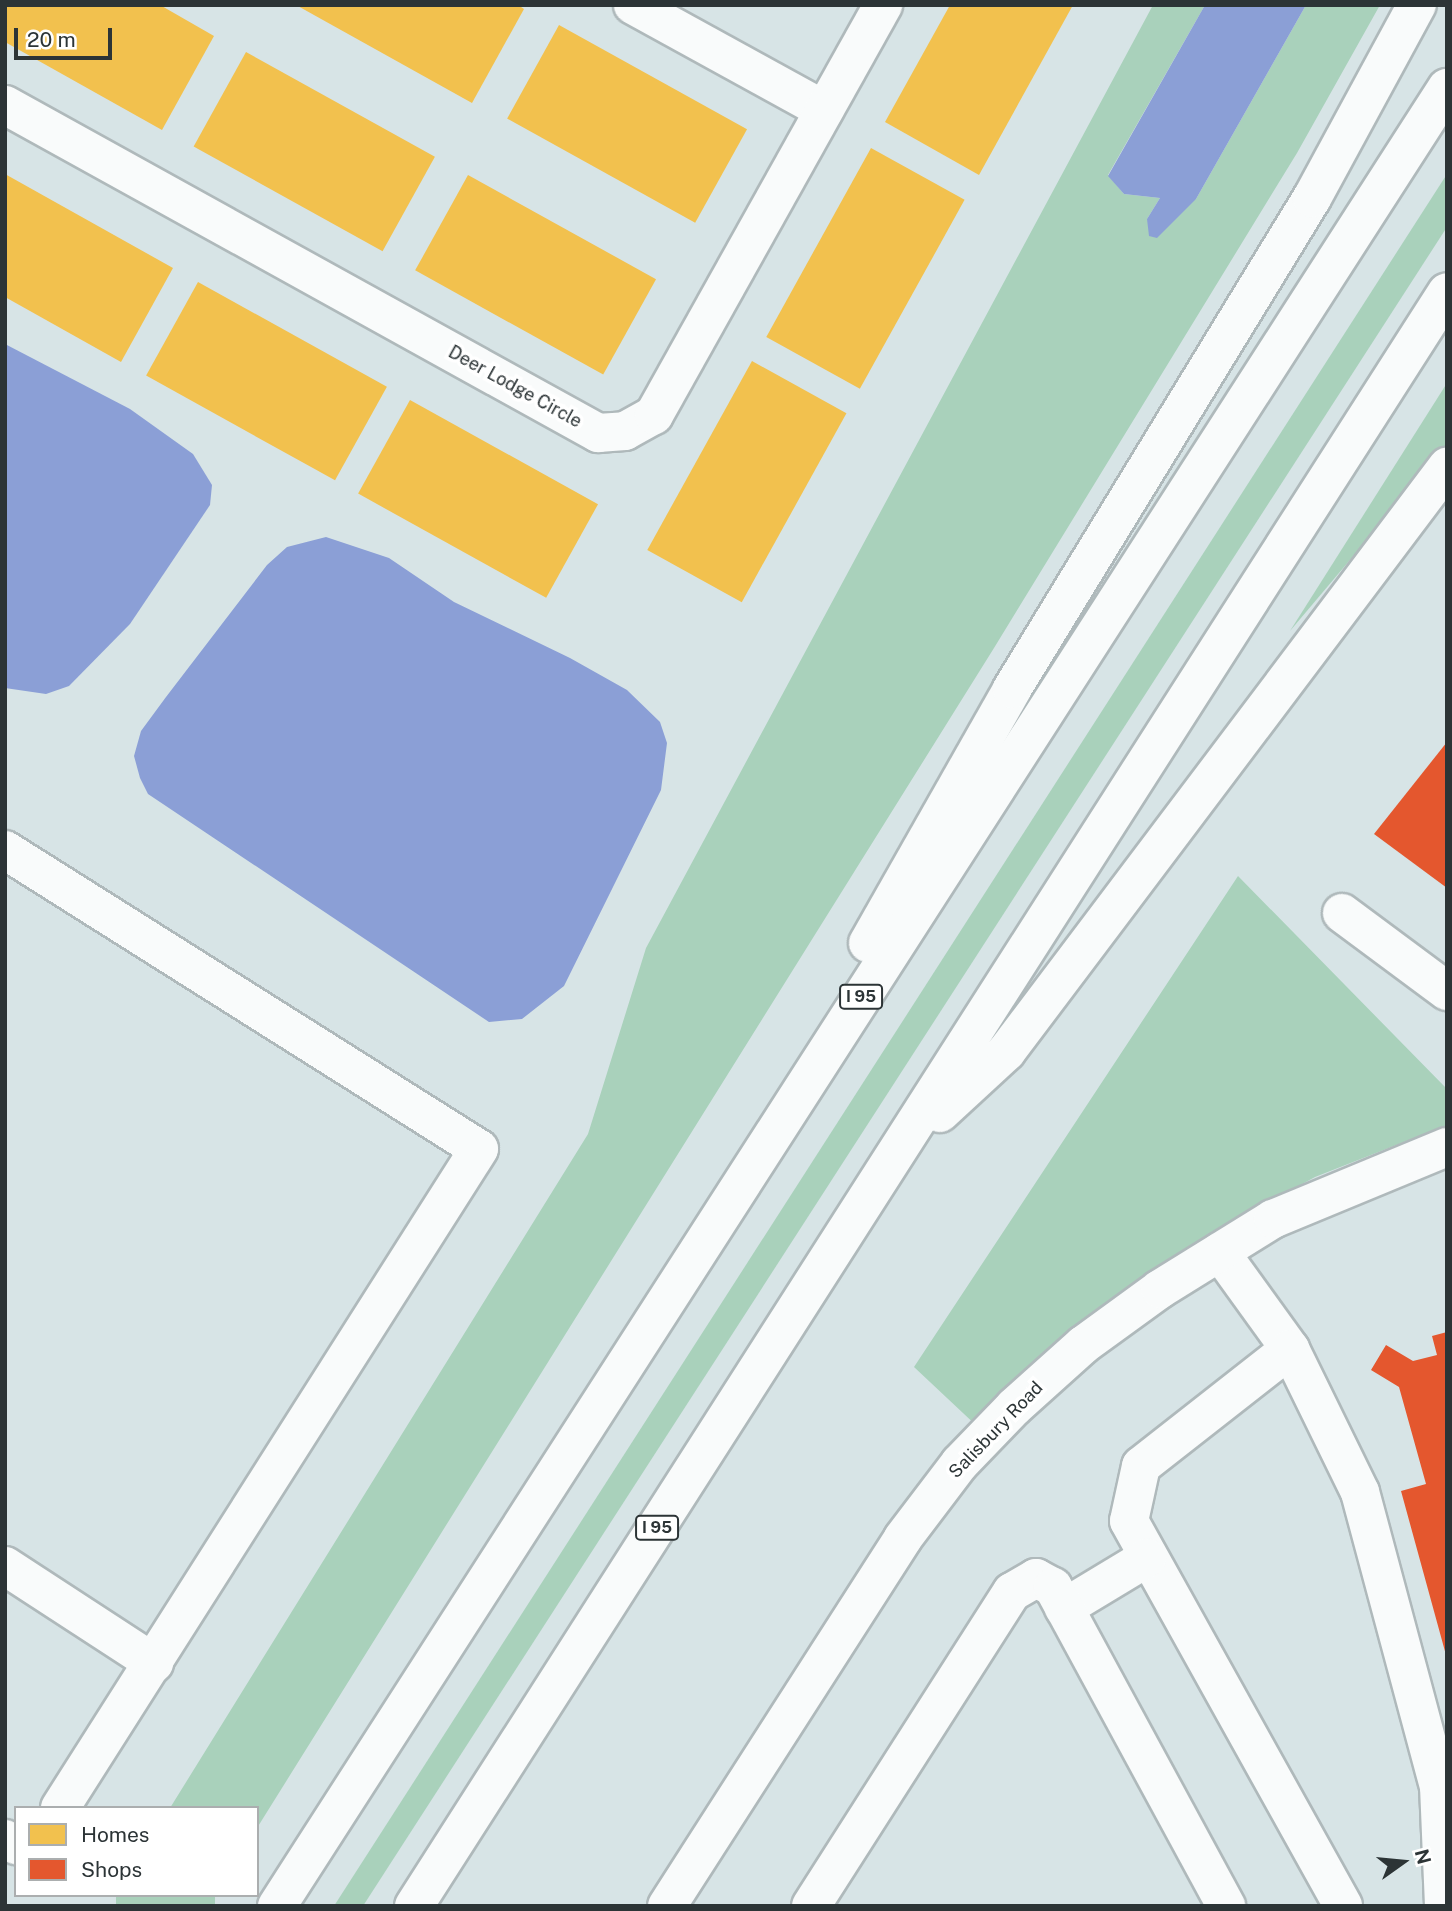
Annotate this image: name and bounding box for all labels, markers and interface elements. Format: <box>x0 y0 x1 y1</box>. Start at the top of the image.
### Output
scale bar <box>18 14 116 58</box>
text: 20 m <box>27 27 76 52</box>
street label: Deer Lodge Circle <box>444 341 586 433</box>
road number: I 95 <box>838 984 884 1009</box>
street label: Salisbury Road <box>944 1377 1048 1483</box>
road number: I 95 <box>634 1516 680 1540</box>
legend <box>14 1806 259 1897</box>
text: Homes <box>81 1822 149 1847</box>
north arrow <box>1368 1827 1438 1897</box>
text: N <box>1411 1847 1436 1867</box>
text: Shops <box>81 1857 142 1882</box>

